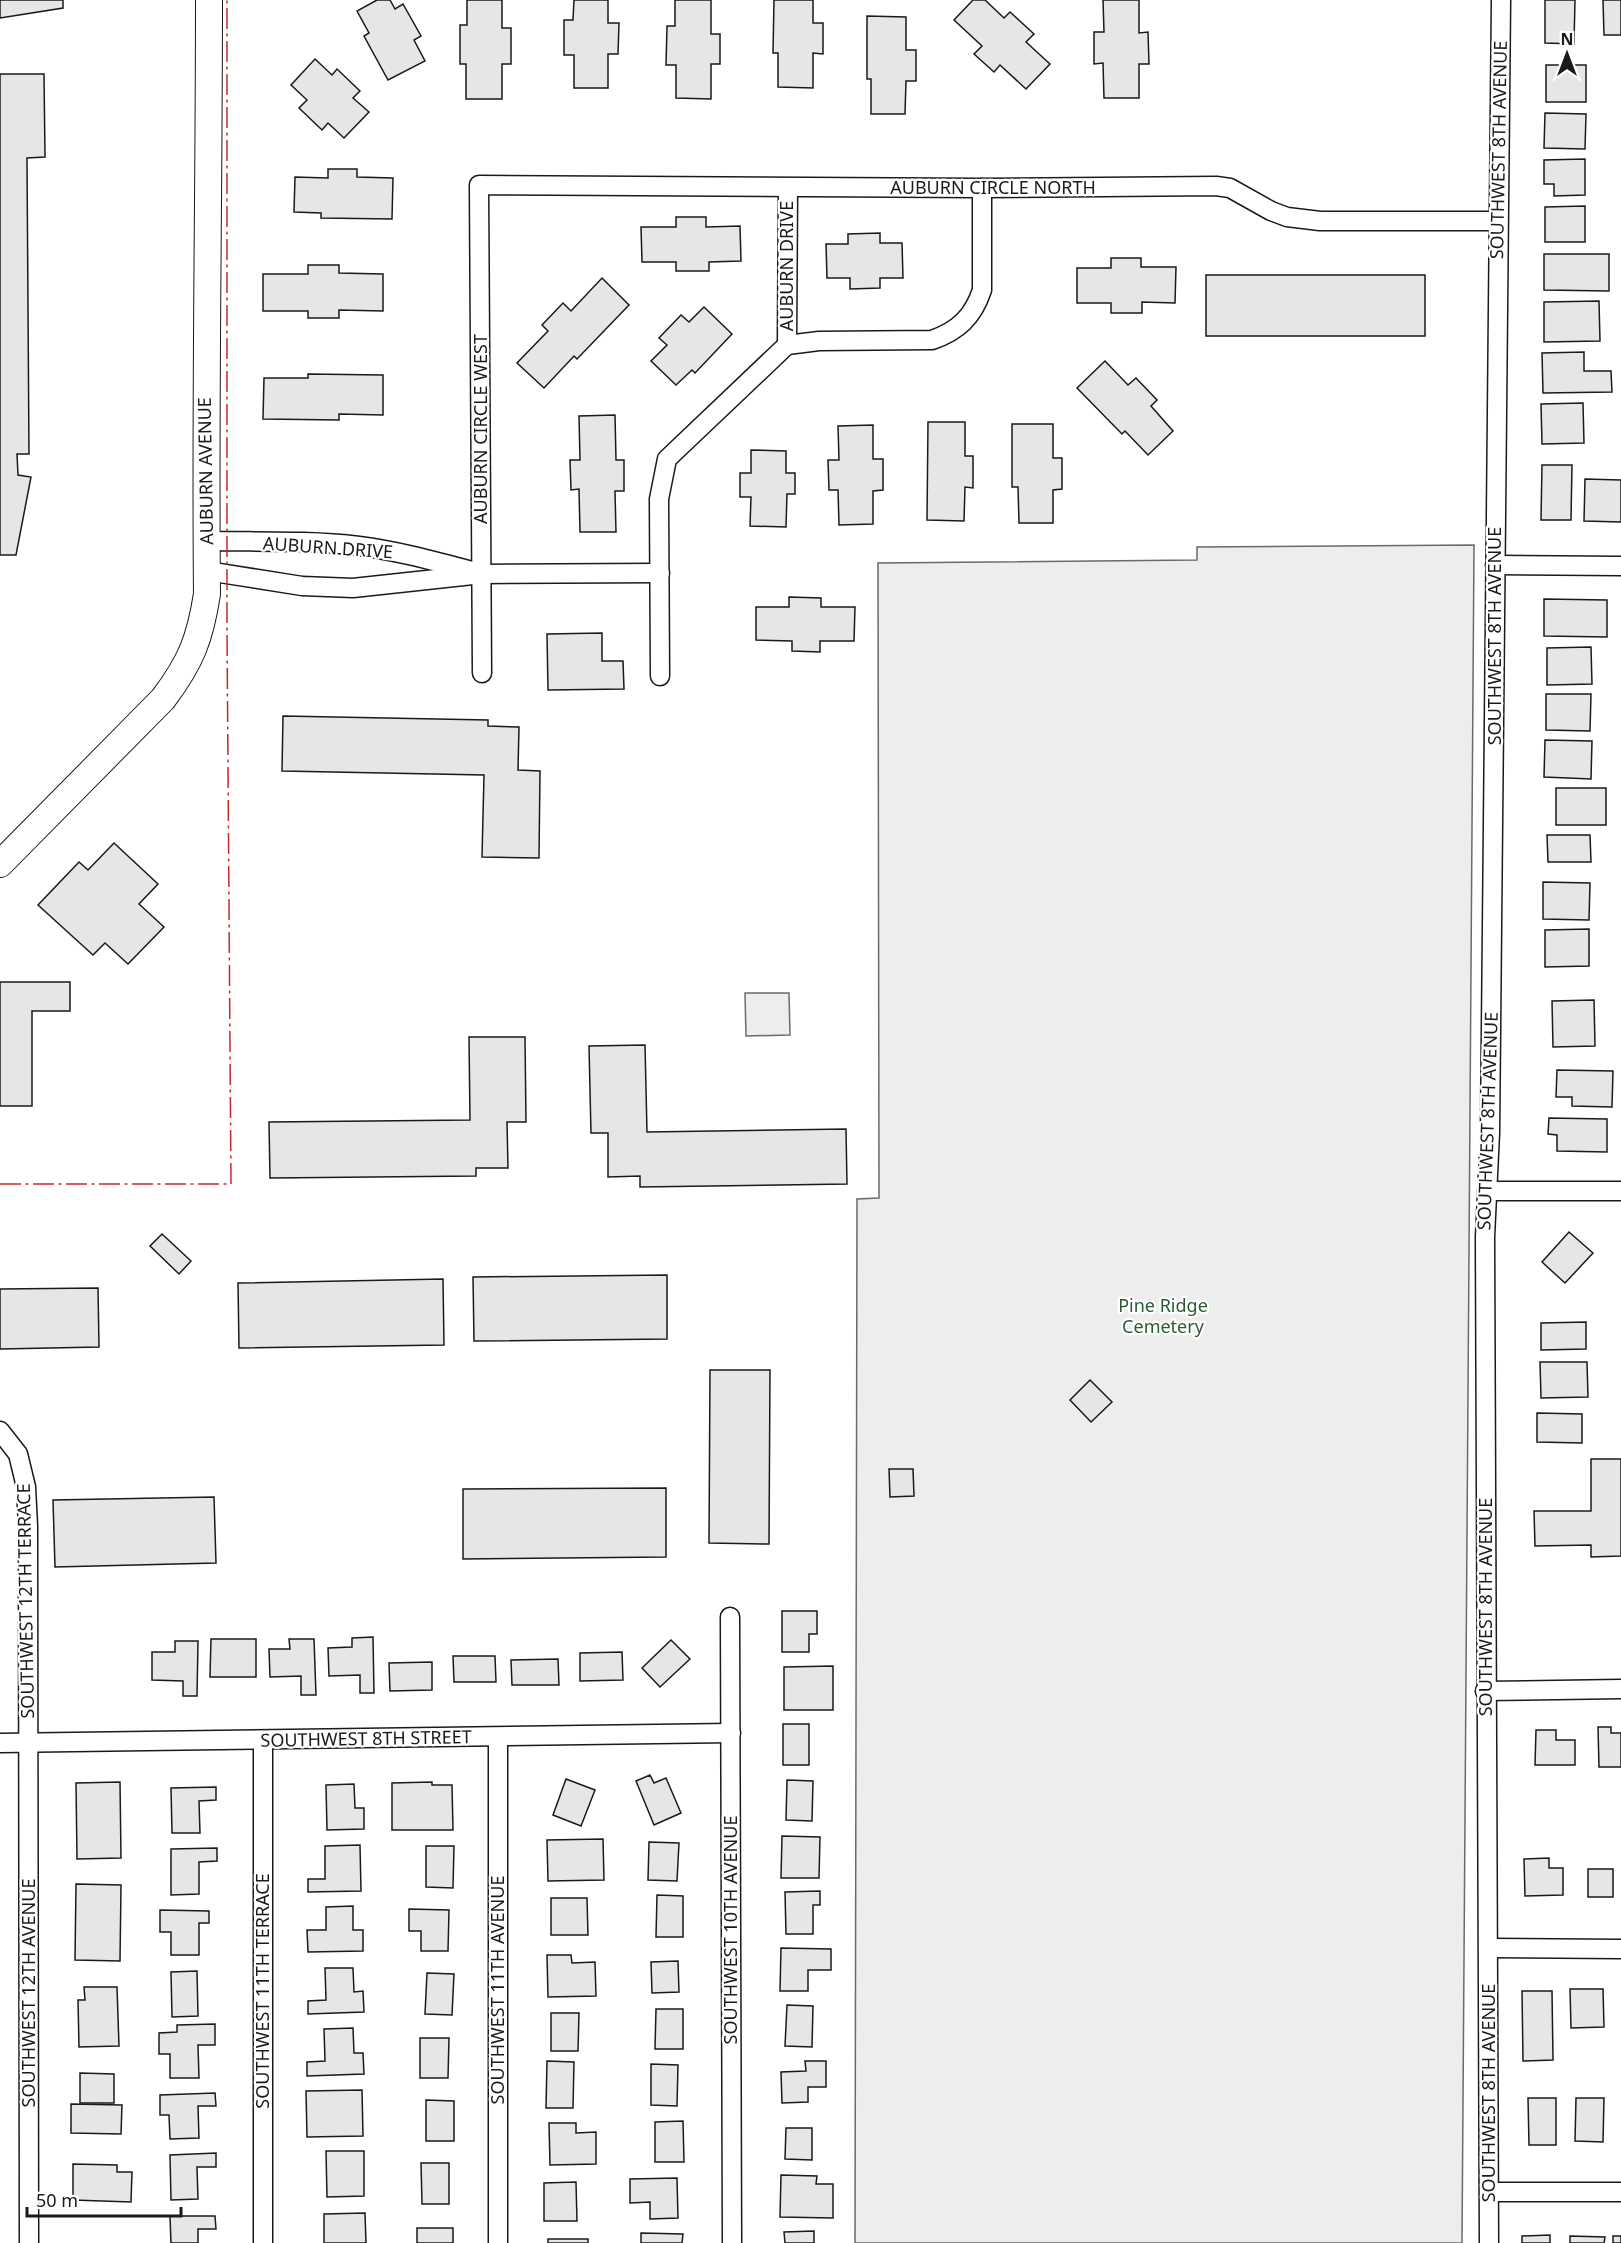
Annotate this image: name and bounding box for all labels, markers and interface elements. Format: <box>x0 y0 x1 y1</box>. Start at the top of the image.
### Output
north arrow <box>1537 24 1597 84</box>
text: N <box>1560 28 1574 50</box>
street label: SOUTHWEST 8TH AVENUE <box>1484 41 1512 259</box>
street label: AUBURN CIRCLE NORTH <box>890 175 1096 199</box>
street label: AUBURN DRIVE <box>774 201 798 331</box>
street label: AUBURN CIRCLE WEST <box>468 334 492 524</box>
street label: AUBURN AVENUE <box>192 397 218 545</box>
street label: SOUTHWEST 8TH AVENUE <box>1482 527 1506 745</box>
street label: AUBURN DRIVE <box>262 530 394 564</box>
street label: SOUTHWEST 8TH AVENUE <box>1471 1011 1503 1231</box>
park label: Pine Ridge Cemetery <box>1118 1293 1208 1338</box>
street label: SOUTHWEST 12TH TERRACE <box>11 1483 39 1719</box>
street label: SOUTHWEST 8TH AVENUE <box>1473 1498 1497 1716</box>
street label: SOUTHWEST 8TH STREET <box>260 1724 472 1752</box>
street label: SOUTHWEST 10TH AVENUE <box>718 1816 742 2044</box>
street label: SOUTHWEST 11TH TERRACE <box>250 1873 274 2109</box>
street label: SOUTHWEST 11TH AVENUE <box>485 1876 509 2104</box>
street label: SOUTHWEST 12TH AVENUE <box>16 1879 40 2107</box>
street label: SOUTHWEST 8TH AVENUE <box>1476 1984 1500 2202</box>
scale bar <box>27 2180 182 2218</box>
text: 50 m <box>36 2188 78 2212</box>

